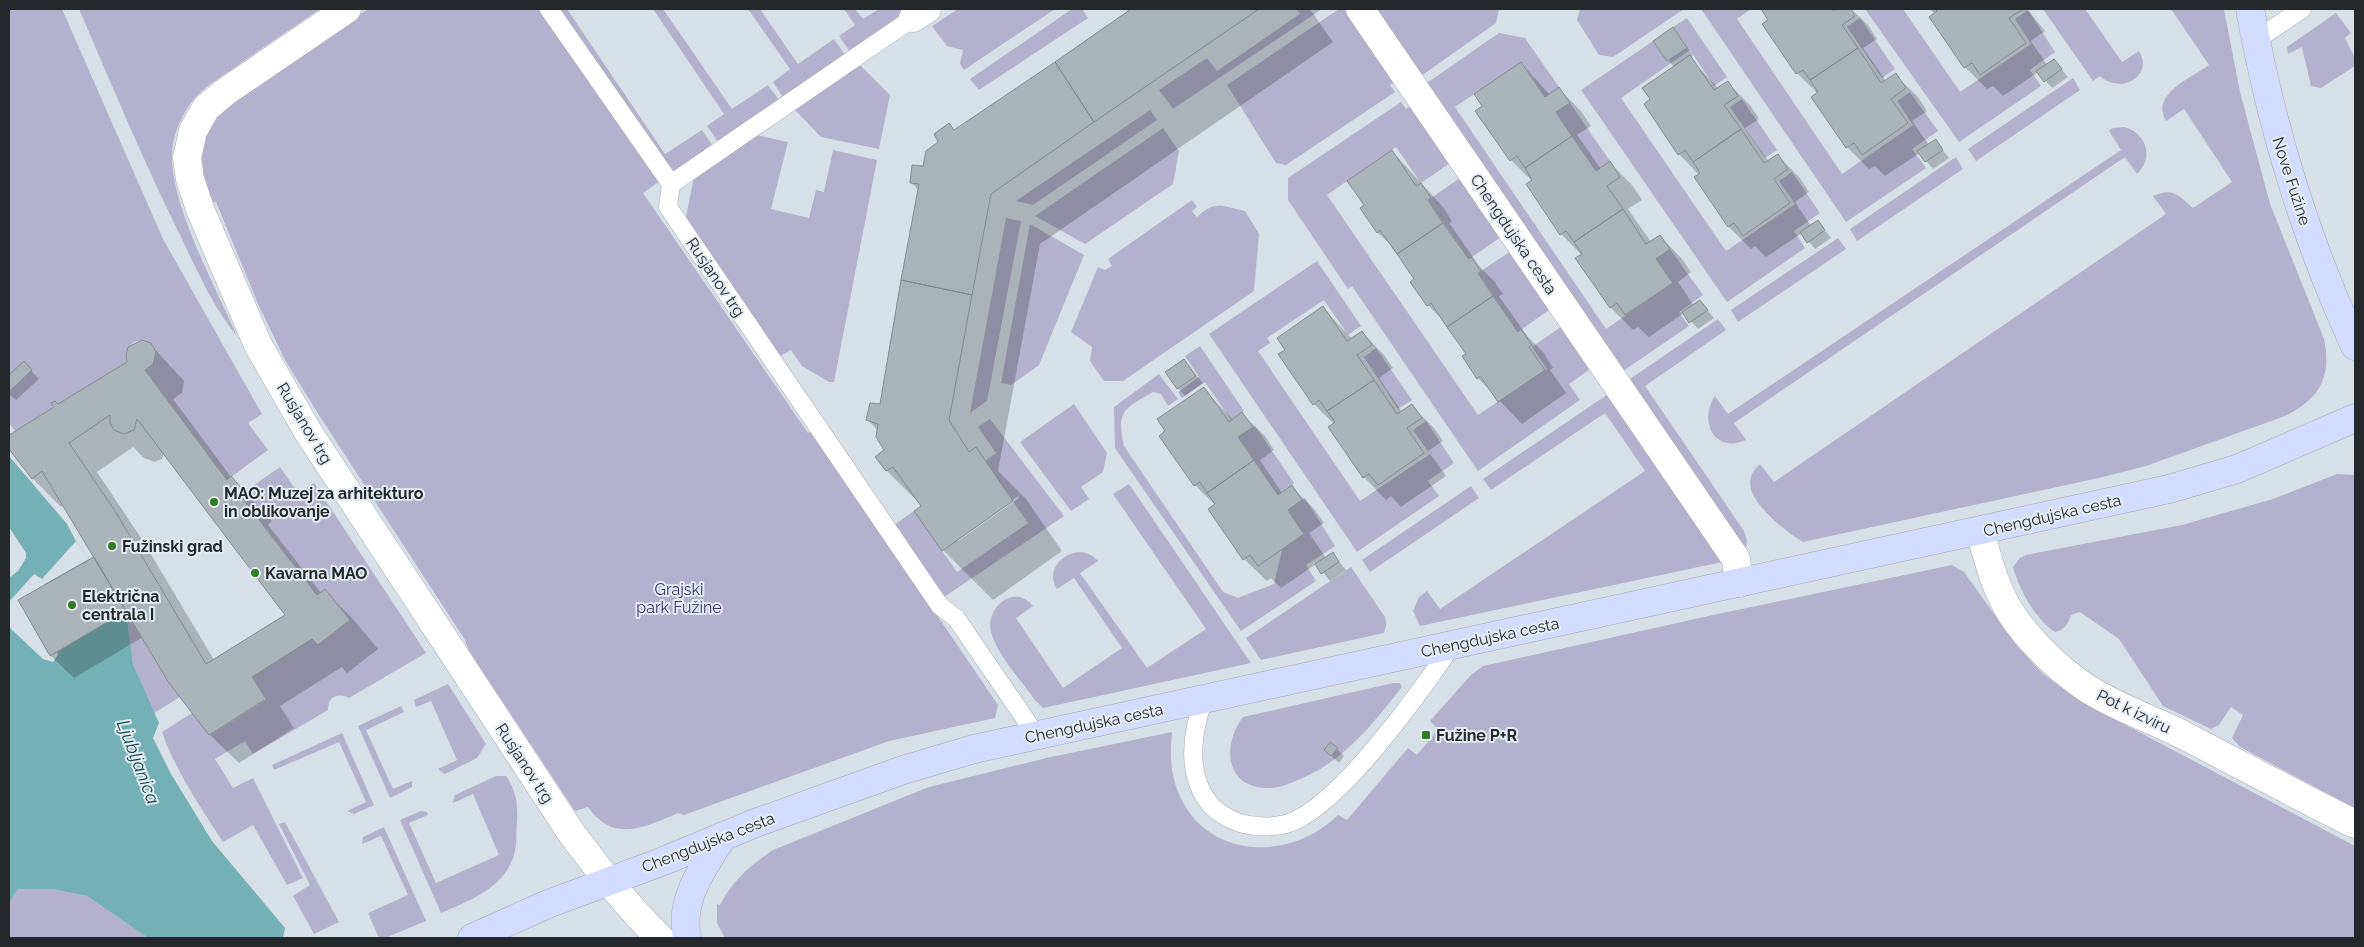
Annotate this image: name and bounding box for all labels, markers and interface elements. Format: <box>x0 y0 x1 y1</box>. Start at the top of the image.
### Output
street label: Nove Fužine <box>2268 135 2315 228</box>
street label: Chengdujska cesta <box>1466 171 1561 298</box>
street label: Rusjanov trg <box>682 234 749 320</box>
street label: Rusjanov trg <box>273 379 336 467</box>
place label: MAO: Muzej za arhitekturo in oblikovanje <box>224 484 424 521</box>
street label: Chengdujska cesta <box>1981 490 2123 541</box>
marker: MAO: Muzej za arhitekturo in oblikovanje <box>208 496 220 508</box>
place label: Fužinski grad <box>122 537 223 556</box>
marker: Fužinski grad <box>106 540 118 552</box>
place label: Kavarna MAO <box>265 564 367 583</box>
marker: Kavarna MAO <box>249 567 261 579</box>
park label: Grajski park Fužine <box>636 580 722 617</box>
place label: Električna centrala I <box>82 587 160 624</box>
marker: Električna centrala I <box>66 599 78 611</box>
street label: Chengdujska cesta <box>1419 614 1561 661</box>
street label: Pot k izviru <box>2094 685 2174 737</box>
street label: Chengdujska cesta <box>1023 700 1165 747</box>
water label: Ljubljanica <box>113 717 164 807</box>
street label: Rusjanov trg <box>492 720 557 807</box>
place label: Fužine P+R <box>1436 726 1518 745</box>
marker: Fužine P+R <box>1420 729 1432 741</box>
street label: Chengdujska cesta <box>639 808 777 877</box>

